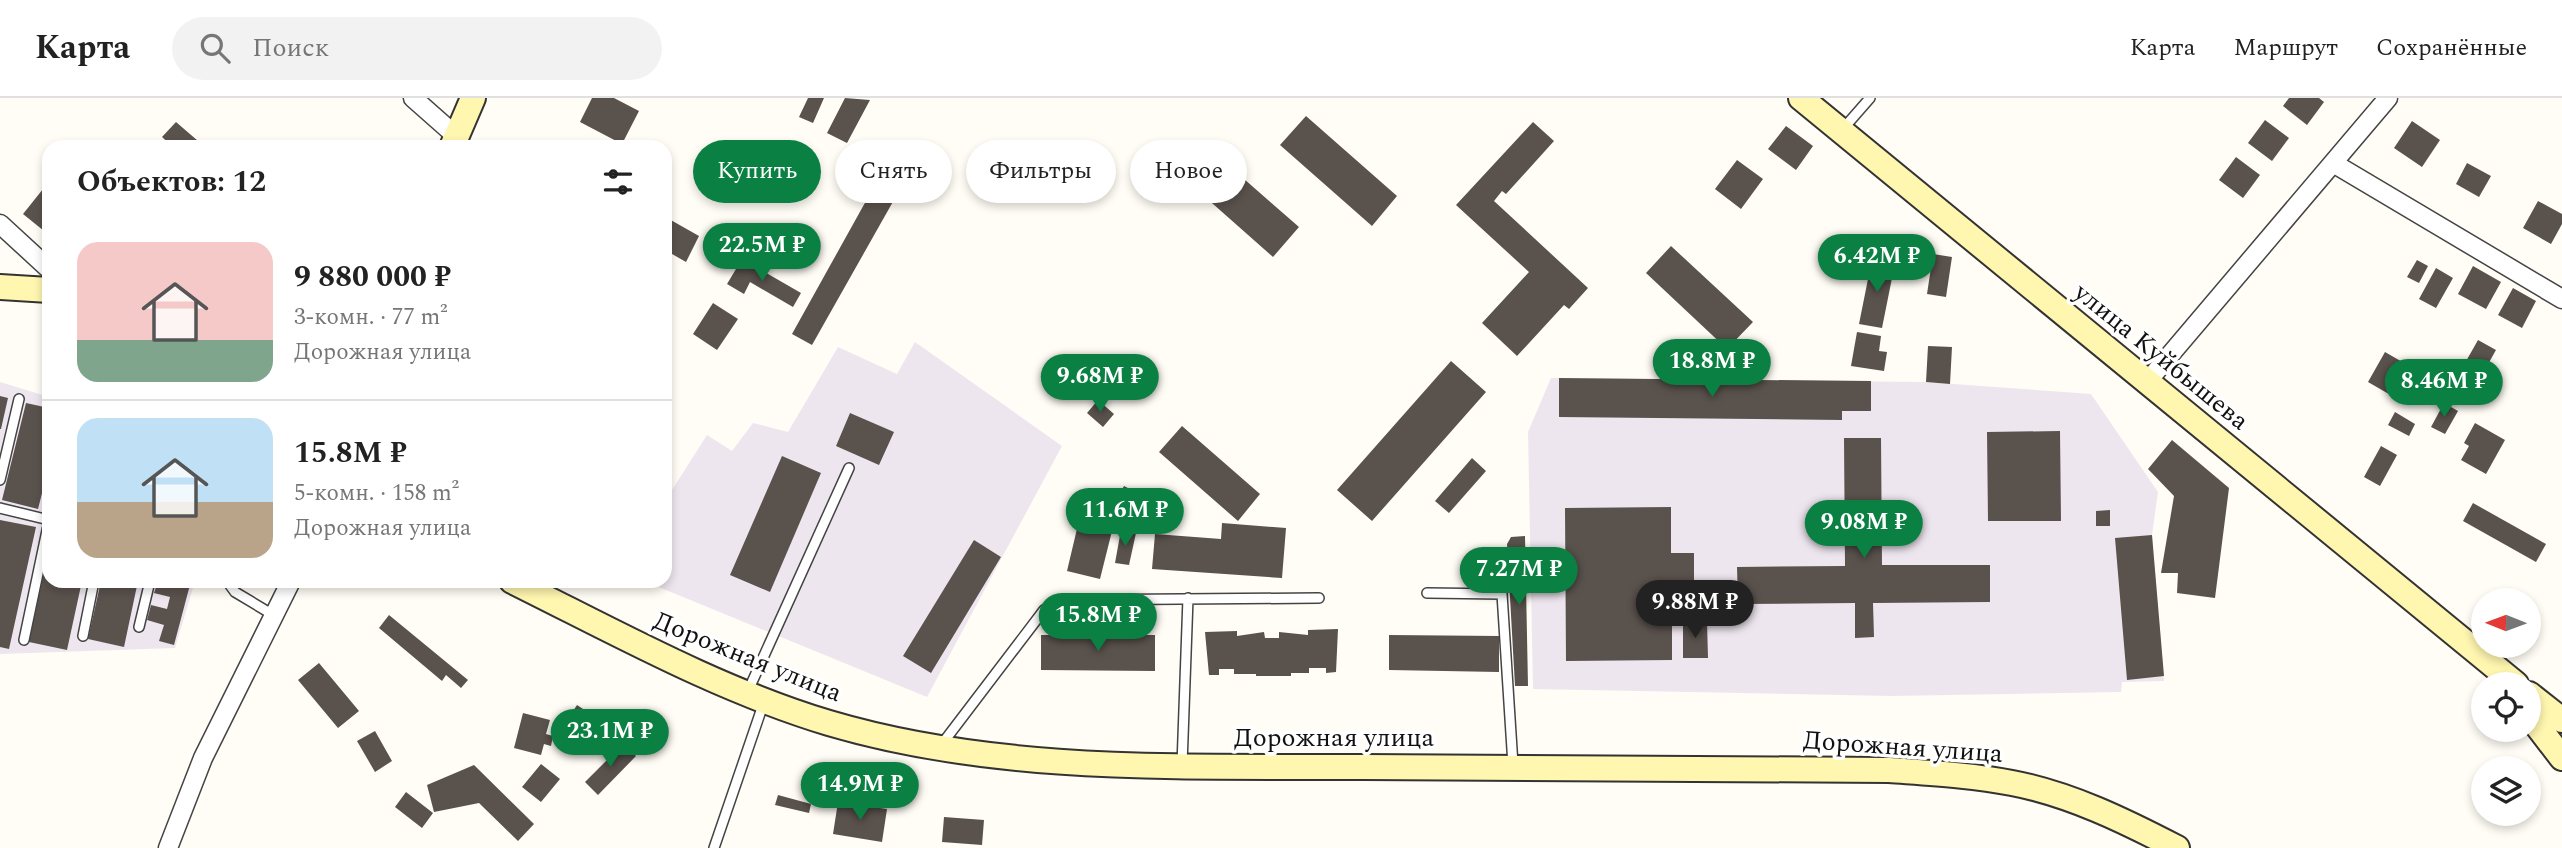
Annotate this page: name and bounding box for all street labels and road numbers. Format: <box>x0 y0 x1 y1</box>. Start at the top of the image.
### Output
street label: улица Куйбышева <box>2064 273 2258 440</box>
street label: Дорожная улица <box>647 601 848 713</box>
street label: Дорожная улица <box>1234 718 1434 758</box>
street label: Дорожная улица <box>1802 720 2005 774</box>

